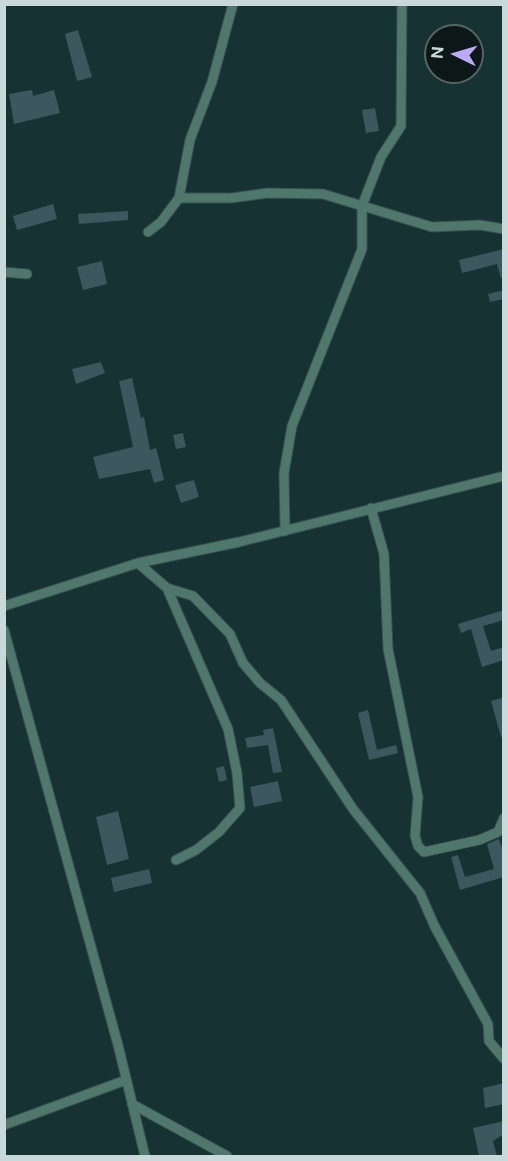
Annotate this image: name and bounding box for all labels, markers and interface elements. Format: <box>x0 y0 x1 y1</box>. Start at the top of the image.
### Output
north arrow <box>424 24 484 84</box>
text: N <box>428 46 448 60</box>

